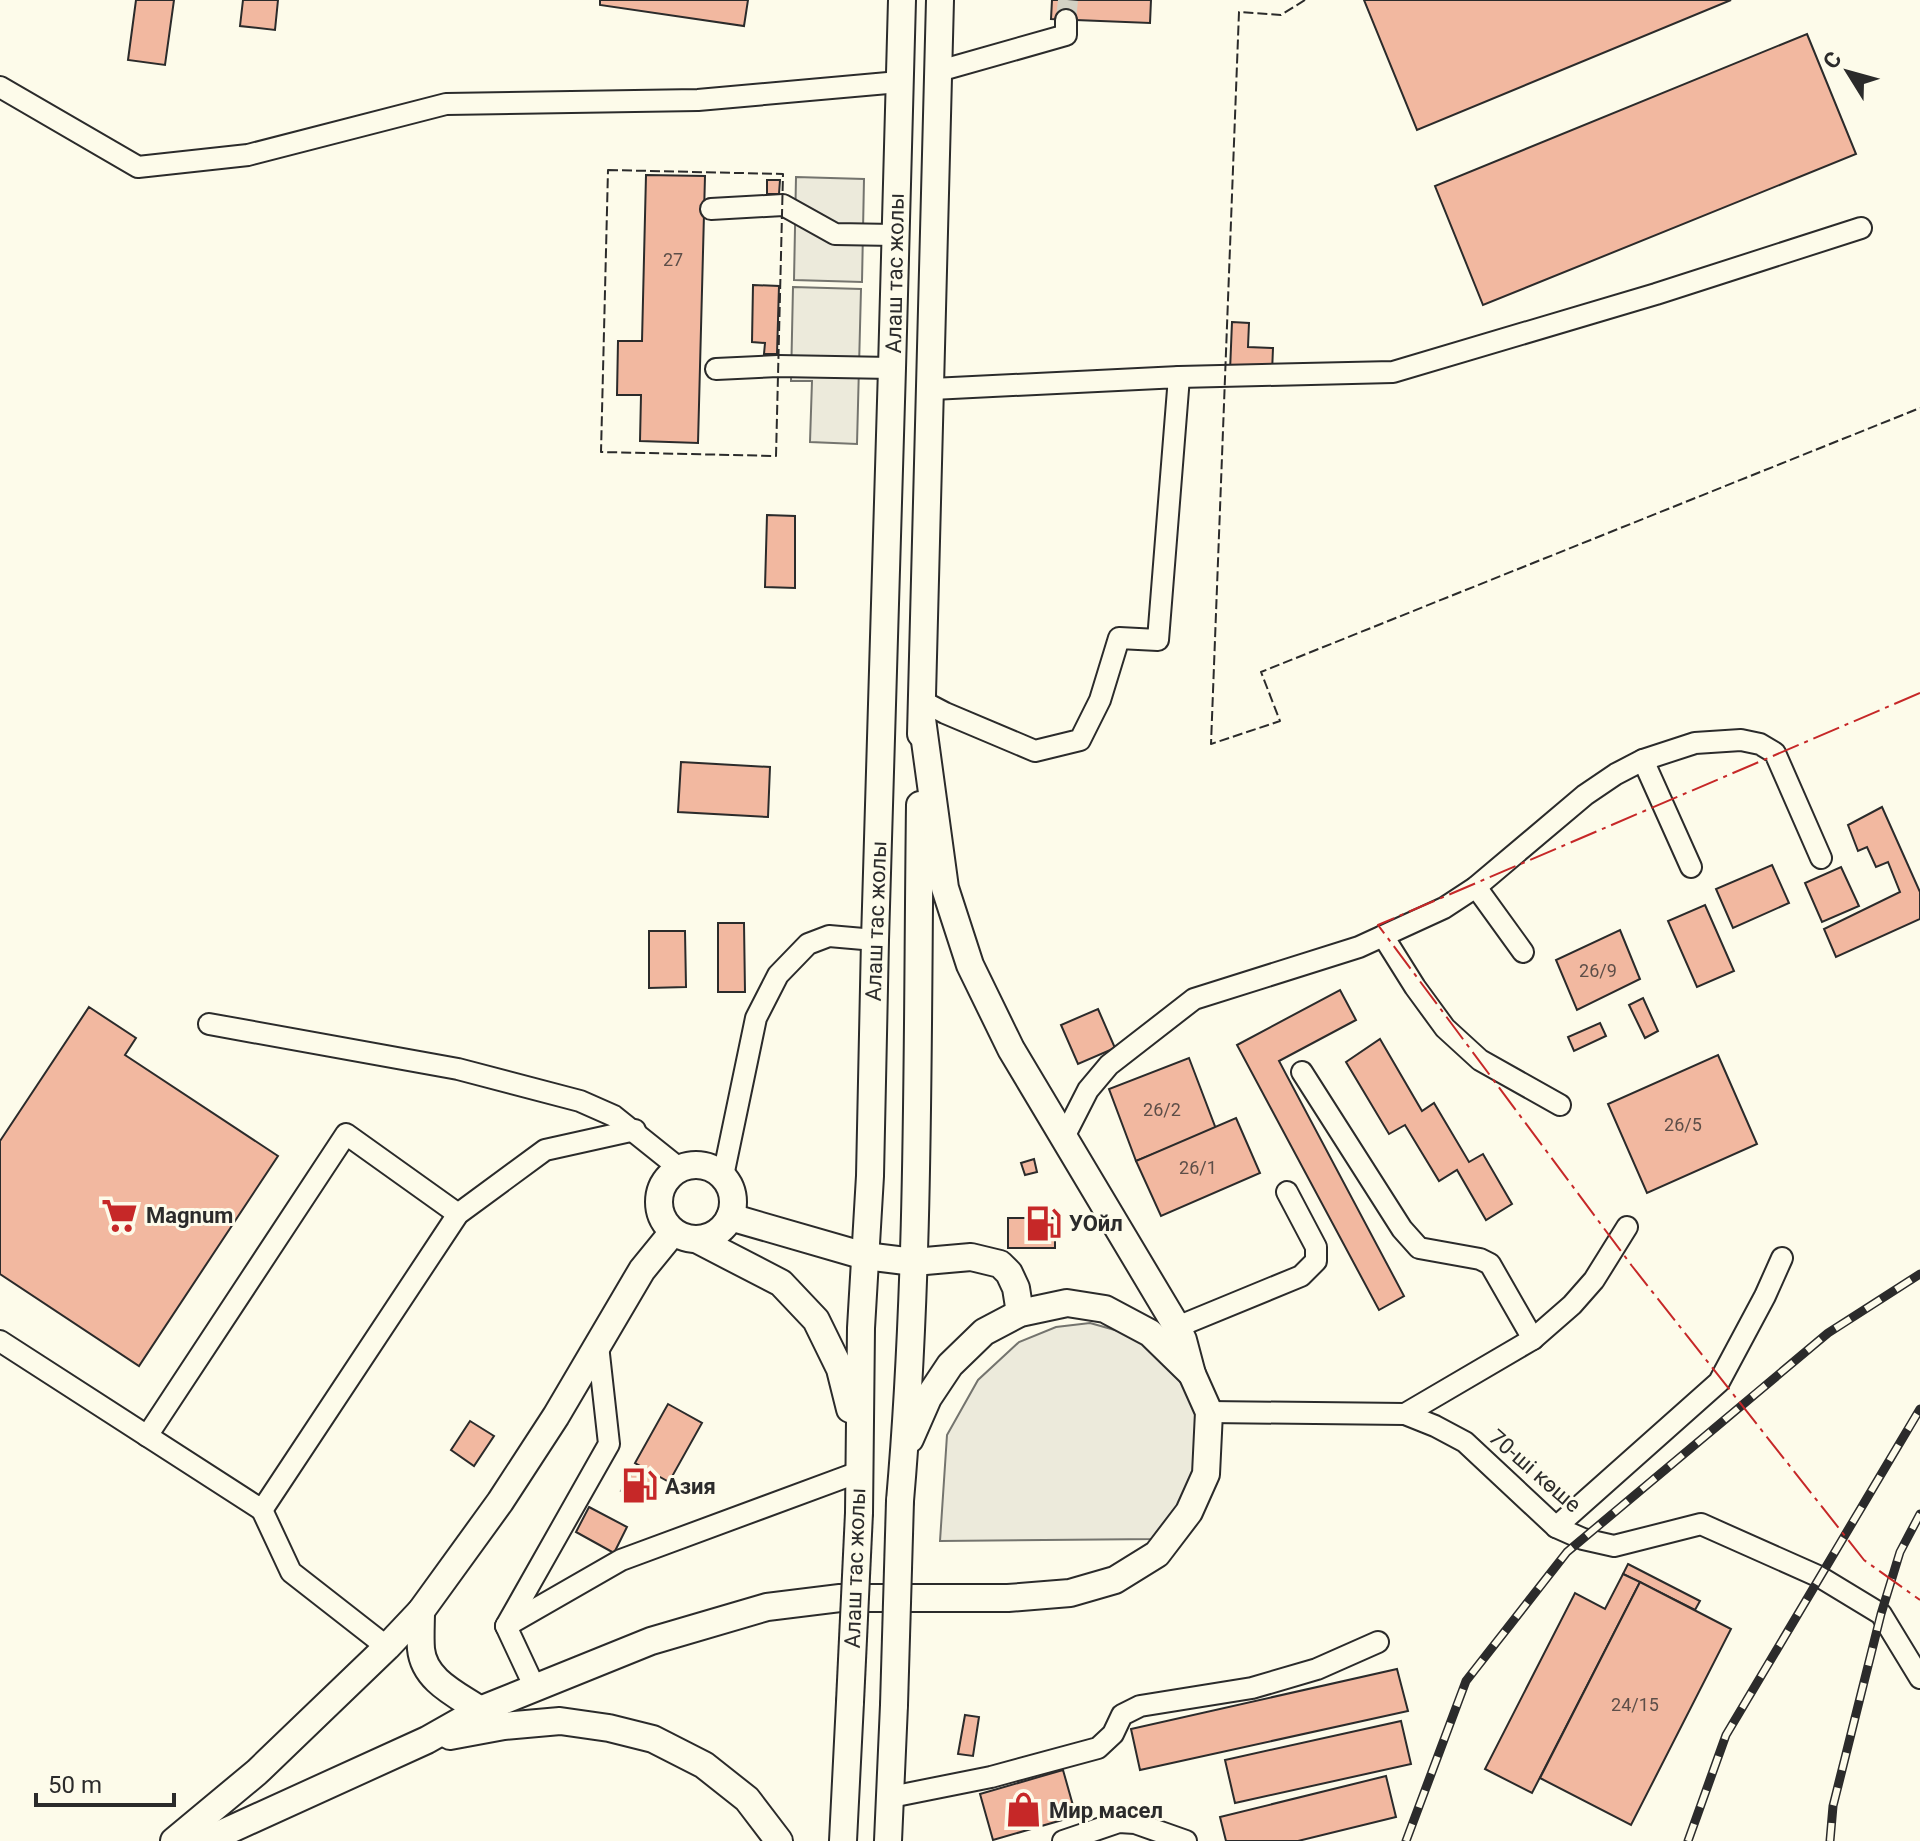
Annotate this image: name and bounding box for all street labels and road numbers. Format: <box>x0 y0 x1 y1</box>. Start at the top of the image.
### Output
street label: Алаш тас жолы <box>881 192 909 354</box>
street label: Алаш тас жолы <box>861 840 891 1002</box>
street label: 70-ші көше <box>1484 1424 1586 1518</box>
street label: Алаш тас жолы <box>840 1487 870 1649</box>

